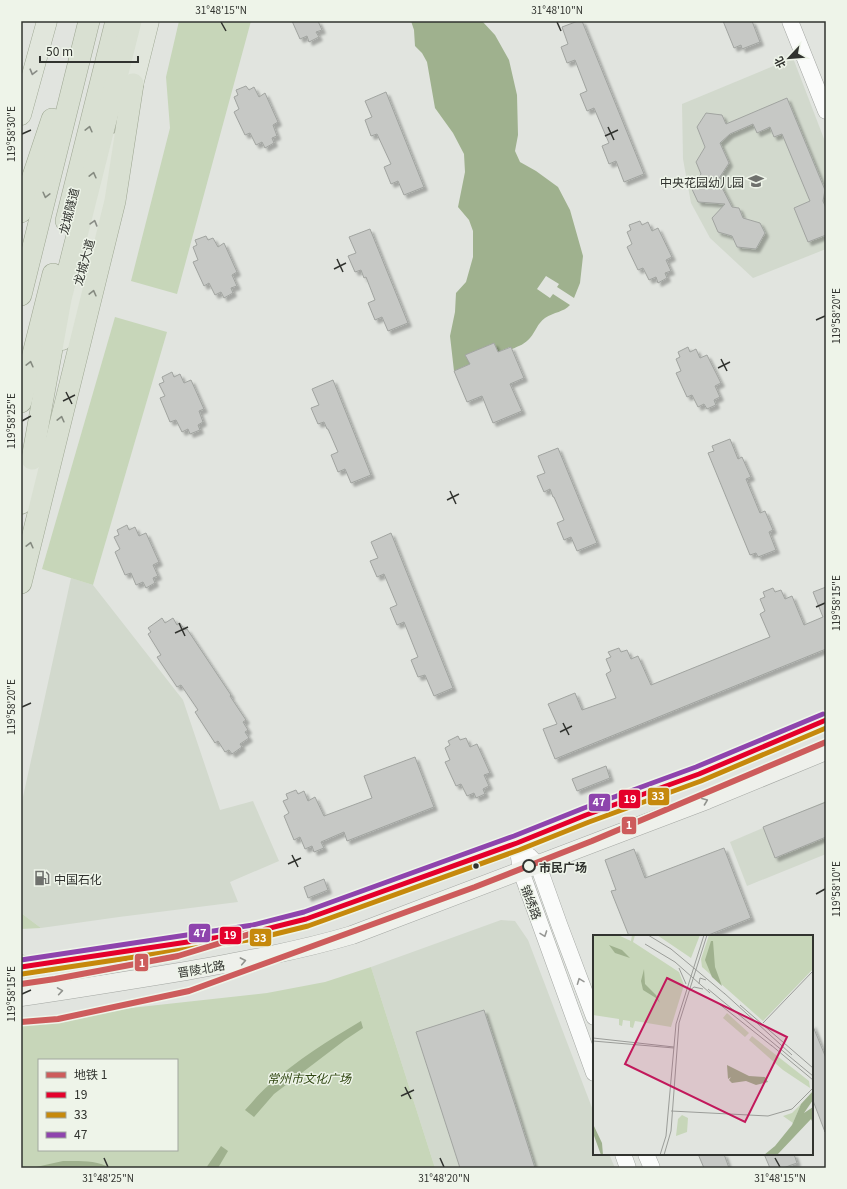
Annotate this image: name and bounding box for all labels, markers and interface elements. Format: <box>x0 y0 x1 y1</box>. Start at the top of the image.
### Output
text: 31°48'15"N <box>195 2 247 17</box>
text: 31°48'10"N <box>531 2 583 17</box>
scale bar <box>40 38 138 64</box>
north arrow <box>769 38 809 78</box>
text: 50 m <box>46 42 73 59</box>
text: 北 <box>770 54 789 71</box>
one-way arrow <box>29 68 38 75</box>
text: 119°58'30"E <box>3 106 18 162</box>
one-way arrow <box>84 126 92 132</box>
one-way arrow <box>88 172 96 178</box>
school or university icon: 中央花园幼儿园 <box>747 172 765 190</box>
place label: 中央花园幼儿园 <box>660 173 744 190</box>
street label: 龙城隧道 <box>54 186 82 236</box>
one-way arrow <box>42 191 51 198</box>
one-way arrow <box>89 220 98 227</box>
street label: 龙城大道 <box>68 237 98 287</box>
text: 119°58'20"E <box>828 288 843 344</box>
one-way arrow <box>88 290 96 296</box>
one-way arrow <box>26 361 34 367</box>
text: 119°58'25"E <box>3 393 18 449</box>
one-way arrow <box>57 416 65 422</box>
one-way arrow <box>25 542 34 549</box>
text: 119°58'15"E <box>828 575 843 631</box>
text: 119°58'20"E <box>3 679 18 735</box>
line badge: 33 <box>647 787 670 806</box>
text: 33 <box>652 787 664 803</box>
line badge: 19 <box>618 789 641 809</box>
text: 19 <box>624 790 636 806</box>
line badge: 47 <box>588 793 611 812</box>
text: 47 <box>593 793 605 809</box>
one-way arrow <box>701 798 709 806</box>
line badge: 1 <box>621 816 637 835</box>
text: 1 <box>626 816 632 832</box>
place label: 市民广场 <box>539 858 587 875</box>
marker: 市民广场 <box>522 859 536 873</box>
unlabelled marker <box>471 861 481 871</box>
text: 119°58'10"E <box>828 861 843 917</box>
fuel station icon: 中国石化 <box>33 869 51 887</box>
place label: 中国石化 <box>54 870 102 887</box>
street label: 锦绣路 <box>518 882 546 922</box>
line badge: 47 <box>188 923 211 943</box>
text: 47 <box>194 924 206 940</box>
line badge: 19 <box>219 926 242 945</box>
text: 19 <box>224 926 236 942</box>
line badge: 33 <box>249 928 272 947</box>
text: 33 <box>254 929 266 945</box>
one-way arrow <box>539 931 548 938</box>
inset map <box>593 935 813 1155</box>
line badge: 1 <box>134 953 149 972</box>
text: 1 <box>139 954 145 970</box>
street label: 晋陵北路 <box>176 955 226 981</box>
one-way arrow <box>240 957 246 966</box>
text: 119°58'15"E <box>3 966 18 1022</box>
one-way arrow <box>577 977 585 984</box>
one-way arrow <box>56 987 63 996</box>
legend <box>38 1059 178 1151</box>
text: 地铁 1 <box>74 1065 107 1082</box>
park label: 常州市文化广场 <box>267 1069 352 1086</box>
text: 19 <box>74 1085 88 1102</box>
text: 33 <box>74 1105 87 1122</box>
text: 47 <box>74 1125 88 1142</box>
text: 31°48'25"N <box>82 1170 134 1185</box>
text: 31°48'20"N <box>418 1170 470 1185</box>
text: 31°48'15"N <box>754 1170 806 1185</box>

